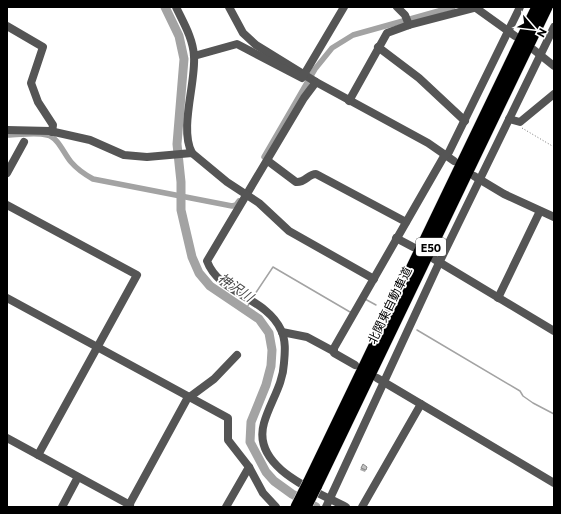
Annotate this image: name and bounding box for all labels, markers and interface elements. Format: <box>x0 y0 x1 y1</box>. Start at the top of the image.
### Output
north arrow <box>513 8 553 48</box>
text: N <box>535 26 550 40</box>
road number: E50 <box>416 238 446 256</box>
street label: 北関東自動車道 <box>364 264 414 346</box>
water label: 神沢川 <box>215 269 258 306</box>

